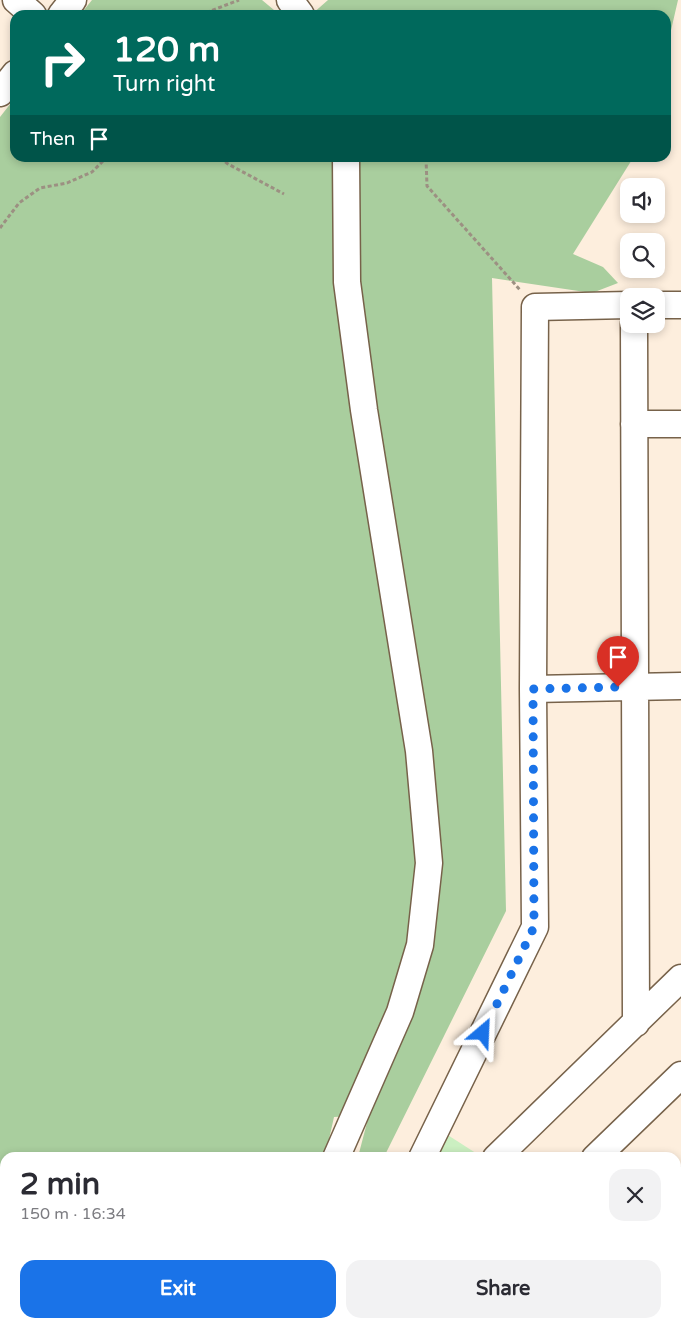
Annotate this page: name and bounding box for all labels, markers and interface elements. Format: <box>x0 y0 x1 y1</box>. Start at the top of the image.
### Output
text: 120 m <box>113 29 220 71</box>
icon: right <box>30 30 95 95</box>
text: Turn right <box>113 71 215 97</box>
icon: arrive <box>85 125 113 153</box>
text: Then <box>30 128 75 150</box>
map controls <box>620 178 665 333</box>
button: sound <box>620 178 665 223</box>
button: search <box>620 233 665 278</box>
button: layers <box>620 288 665 333</box>
pin <box>597 636 639 687</box>
icon: arrive <box>604 643 632 671</box>
position arrow <box>456 1006 508 1058</box>
text: 2 min <box>20 1166 100 1203</box>
button: close <box>609 1169 661 1221</box>
text: 150 m · 16:34 <box>20 1204 126 1224</box>
button: Exit <box>20 1260 336 1318</box>
button: Share <box>346 1260 661 1318</box>

